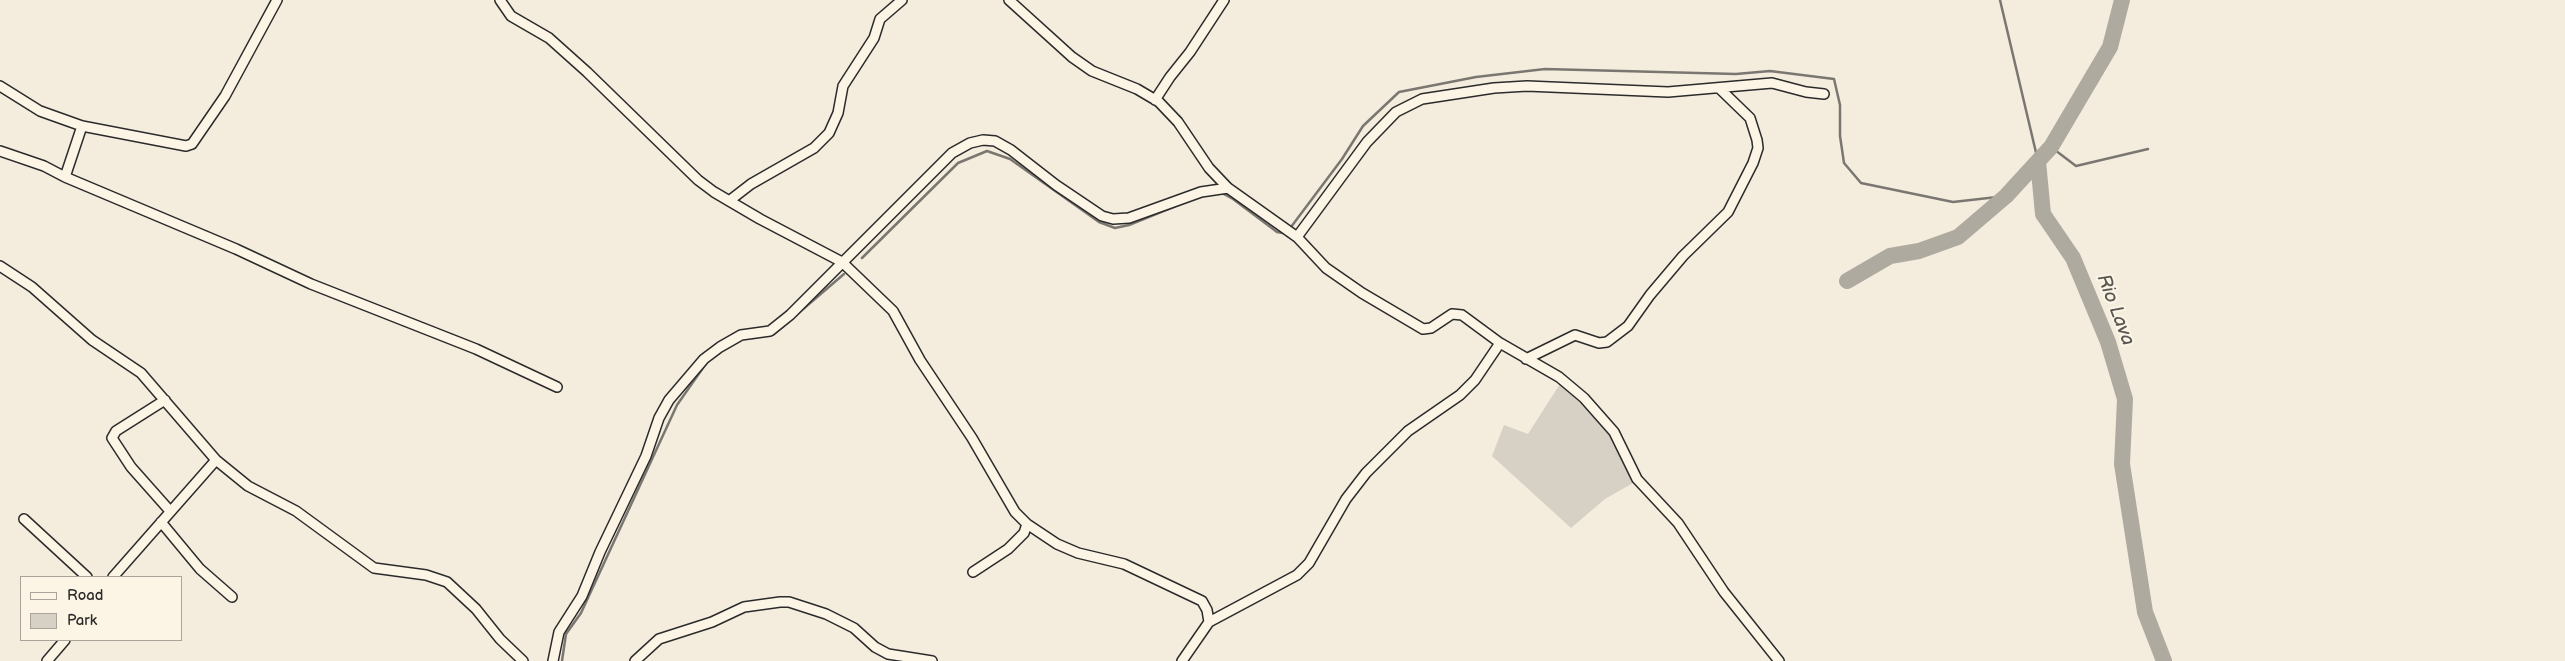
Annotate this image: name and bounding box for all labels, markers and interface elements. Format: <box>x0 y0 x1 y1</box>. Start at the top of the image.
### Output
water label: Rio Lava <box>2091 271 2139 349</box>
legend <box>20 576 182 641</box>
text: Road <box>67 586 103 605</box>
text: Park <box>67 611 97 630</box>

